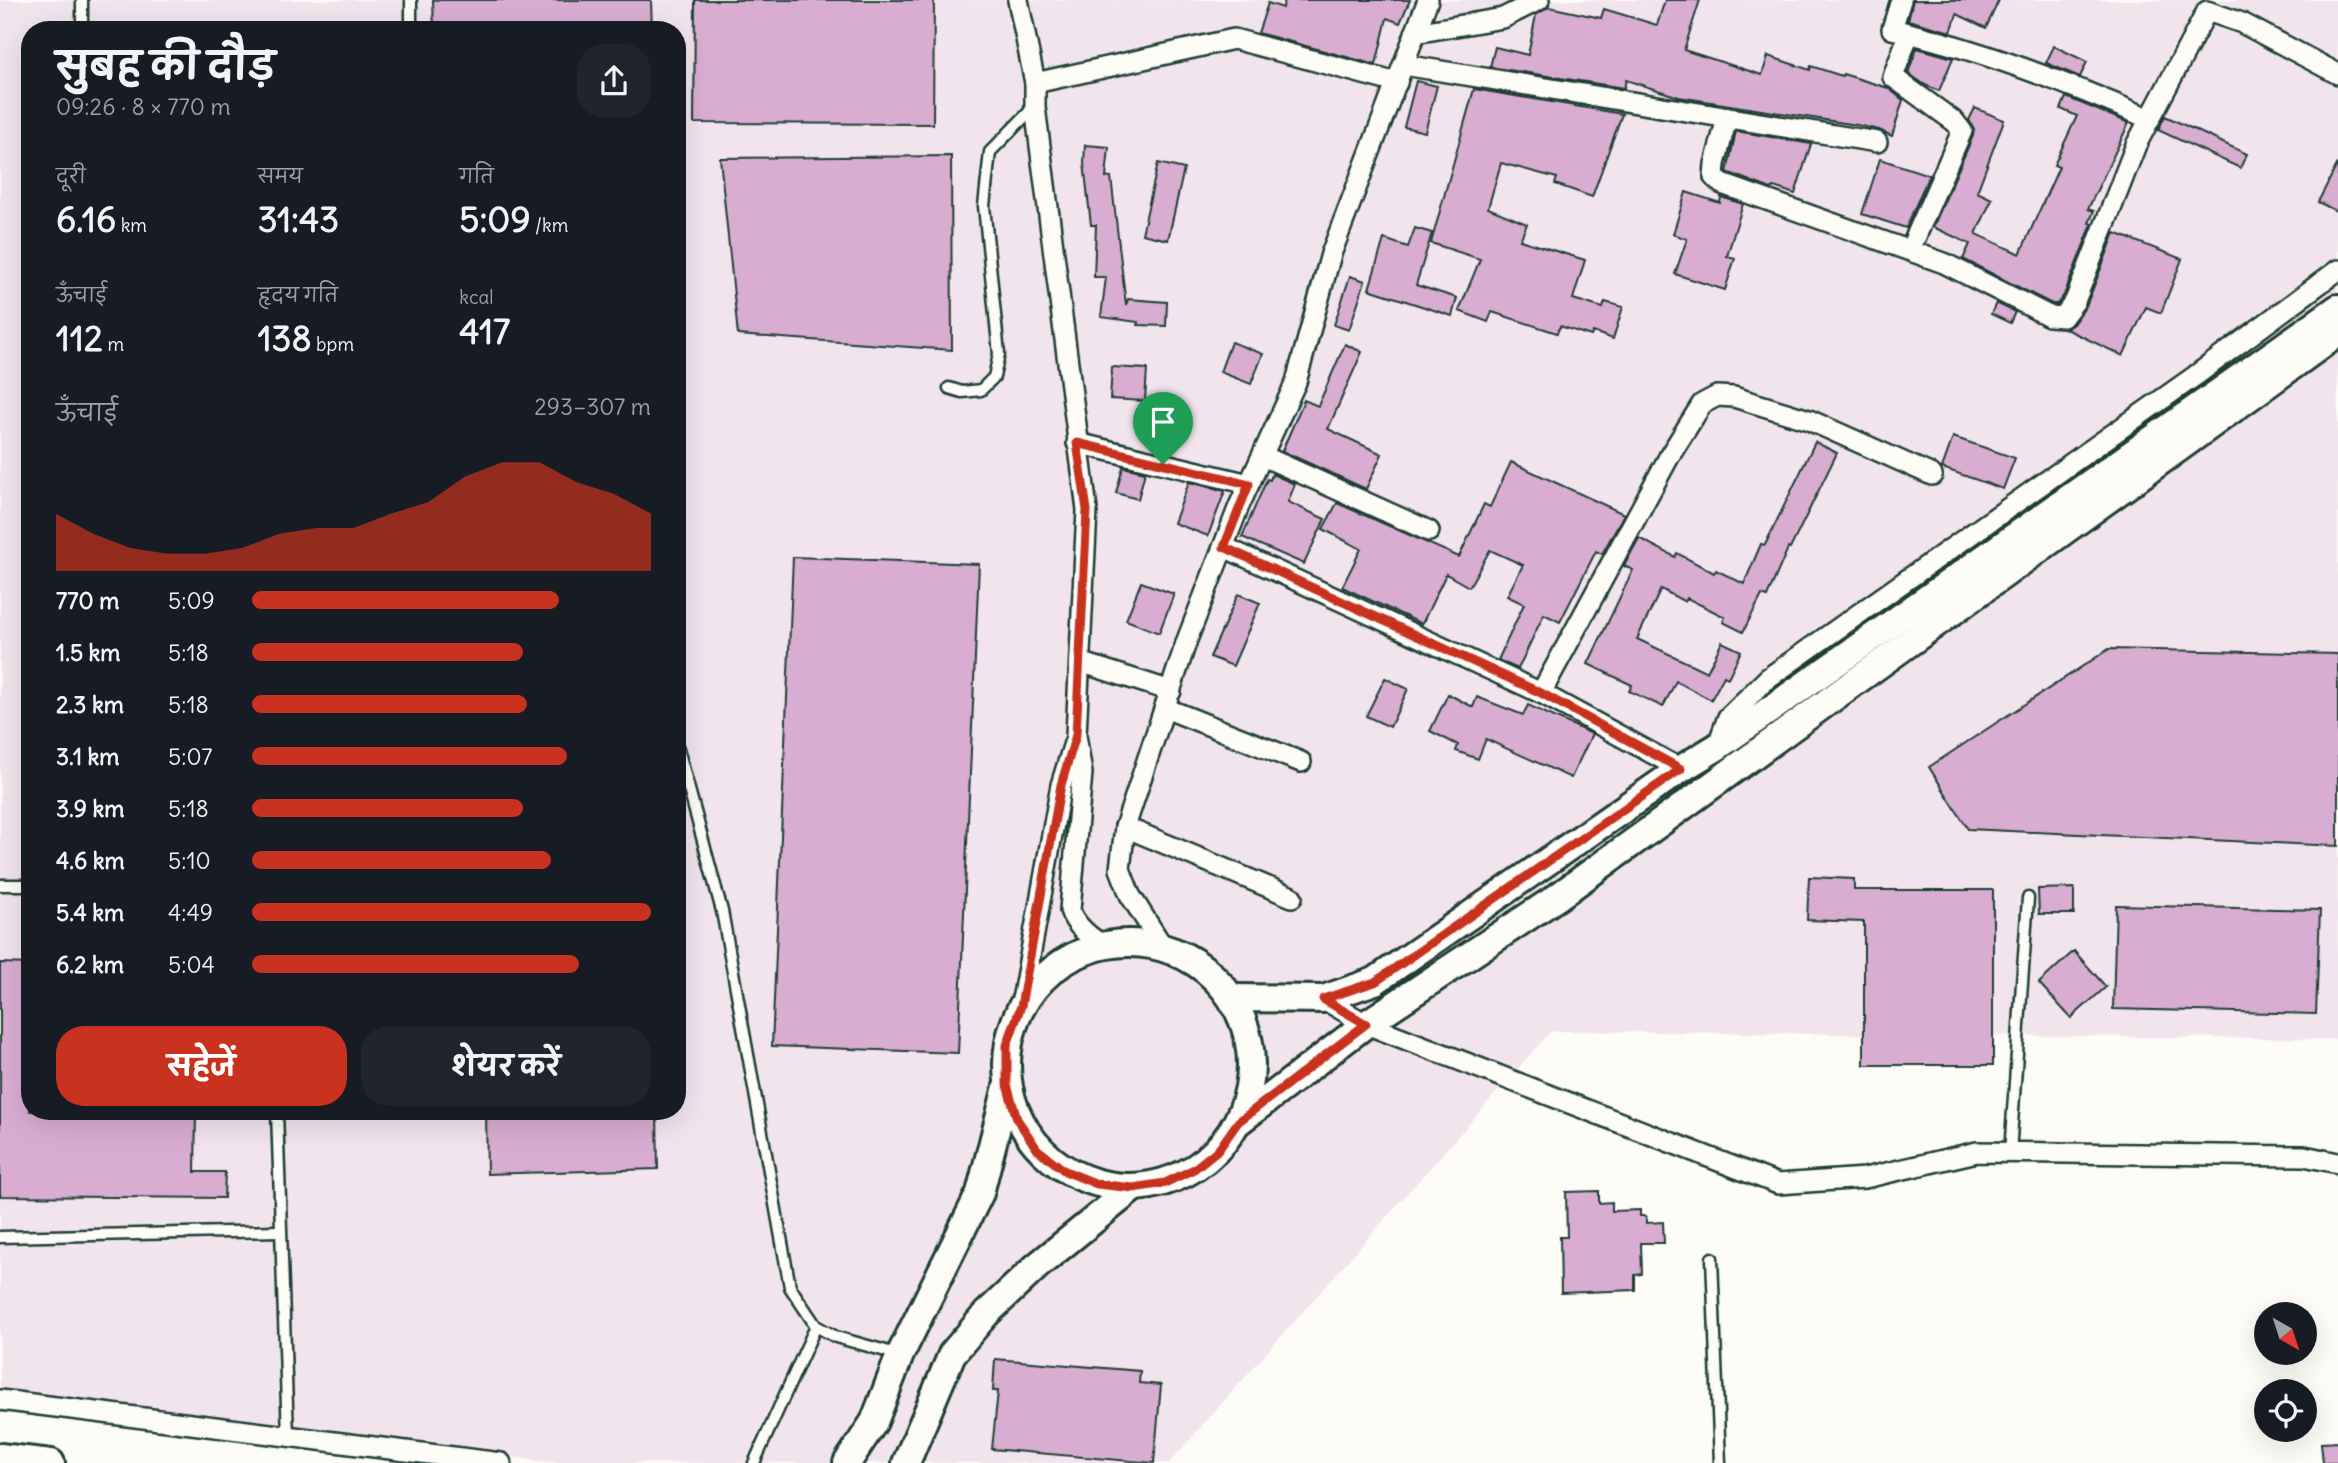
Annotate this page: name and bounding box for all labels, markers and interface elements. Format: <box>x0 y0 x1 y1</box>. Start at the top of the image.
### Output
text: सुबह की दौड़ <box>56 42 275 89</box>
button: share <box>577 44 651 118</box>
text: 09:26 · 8 × 770 m <box>56 92 231 121</box>
text: दूरी <box>56 164 86 188</box>
text: समय <box>258 164 303 188</box>
text: गति <box>459 164 494 188</box>
text: 6.16 <box>56 197 116 241</box>
text: 31:43 <box>258 197 339 241</box>
text: 5:09 <box>459 197 531 241</box>
text: km <box>116 213 147 237</box>
text: /km <box>531 213 568 237</box>
text: ऊँचाई <box>56 283 107 307</box>
text: हृदय गति <box>258 283 338 307</box>
text: kcal <box>459 285 494 309</box>
text: 417 <box>459 309 510 353</box>
text: 112 <box>56 316 103 360</box>
text: 138 <box>258 316 312 360</box>
text: m <box>103 332 124 356</box>
text: bpm <box>312 332 354 356</box>
text: 293–307 m <box>534 392 651 421</box>
pin <box>1133 392 1193 464</box>
text: ऊँचाई <box>56 398 118 427</box>
icon: arrive <box>1144 403 1182 441</box>
text: 770 m <box>56 586 119 615</box>
text: 5:09 <box>168 586 215 615</box>
text: 1.5 km <box>56 638 121 667</box>
text: 5:18 <box>168 638 209 667</box>
text: 2.3 km <box>56 690 124 719</box>
text: 5:18 <box>168 690 209 719</box>
text: 3.1 km <box>56 742 119 771</box>
text: 5:07 <box>168 742 213 771</box>
text: 3.9 km <box>56 794 124 823</box>
text: 5:18 <box>168 794 209 823</box>
text: 4.6 km <box>56 846 125 875</box>
text: 5:10 <box>168 846 211 875</box>
text: 5.4 km <box>56 898 124 927</box>
text: 4:49 <box>168 898 213 927</box>
text: 6.2 km <box>56 950 124 979</box>
text: 5:04 <box>168 950 215 979</box>
button: सहेजें <box>56 1026 347 1106</box>
button: शेयर करें <box>361 1026 651 1106</box>
north arrow <box>2254 1302 2317 1365</box>
map controls <box>2254 1302 2317 1442</box>
button: locate <box>2254 1379 2317 1442</box>

